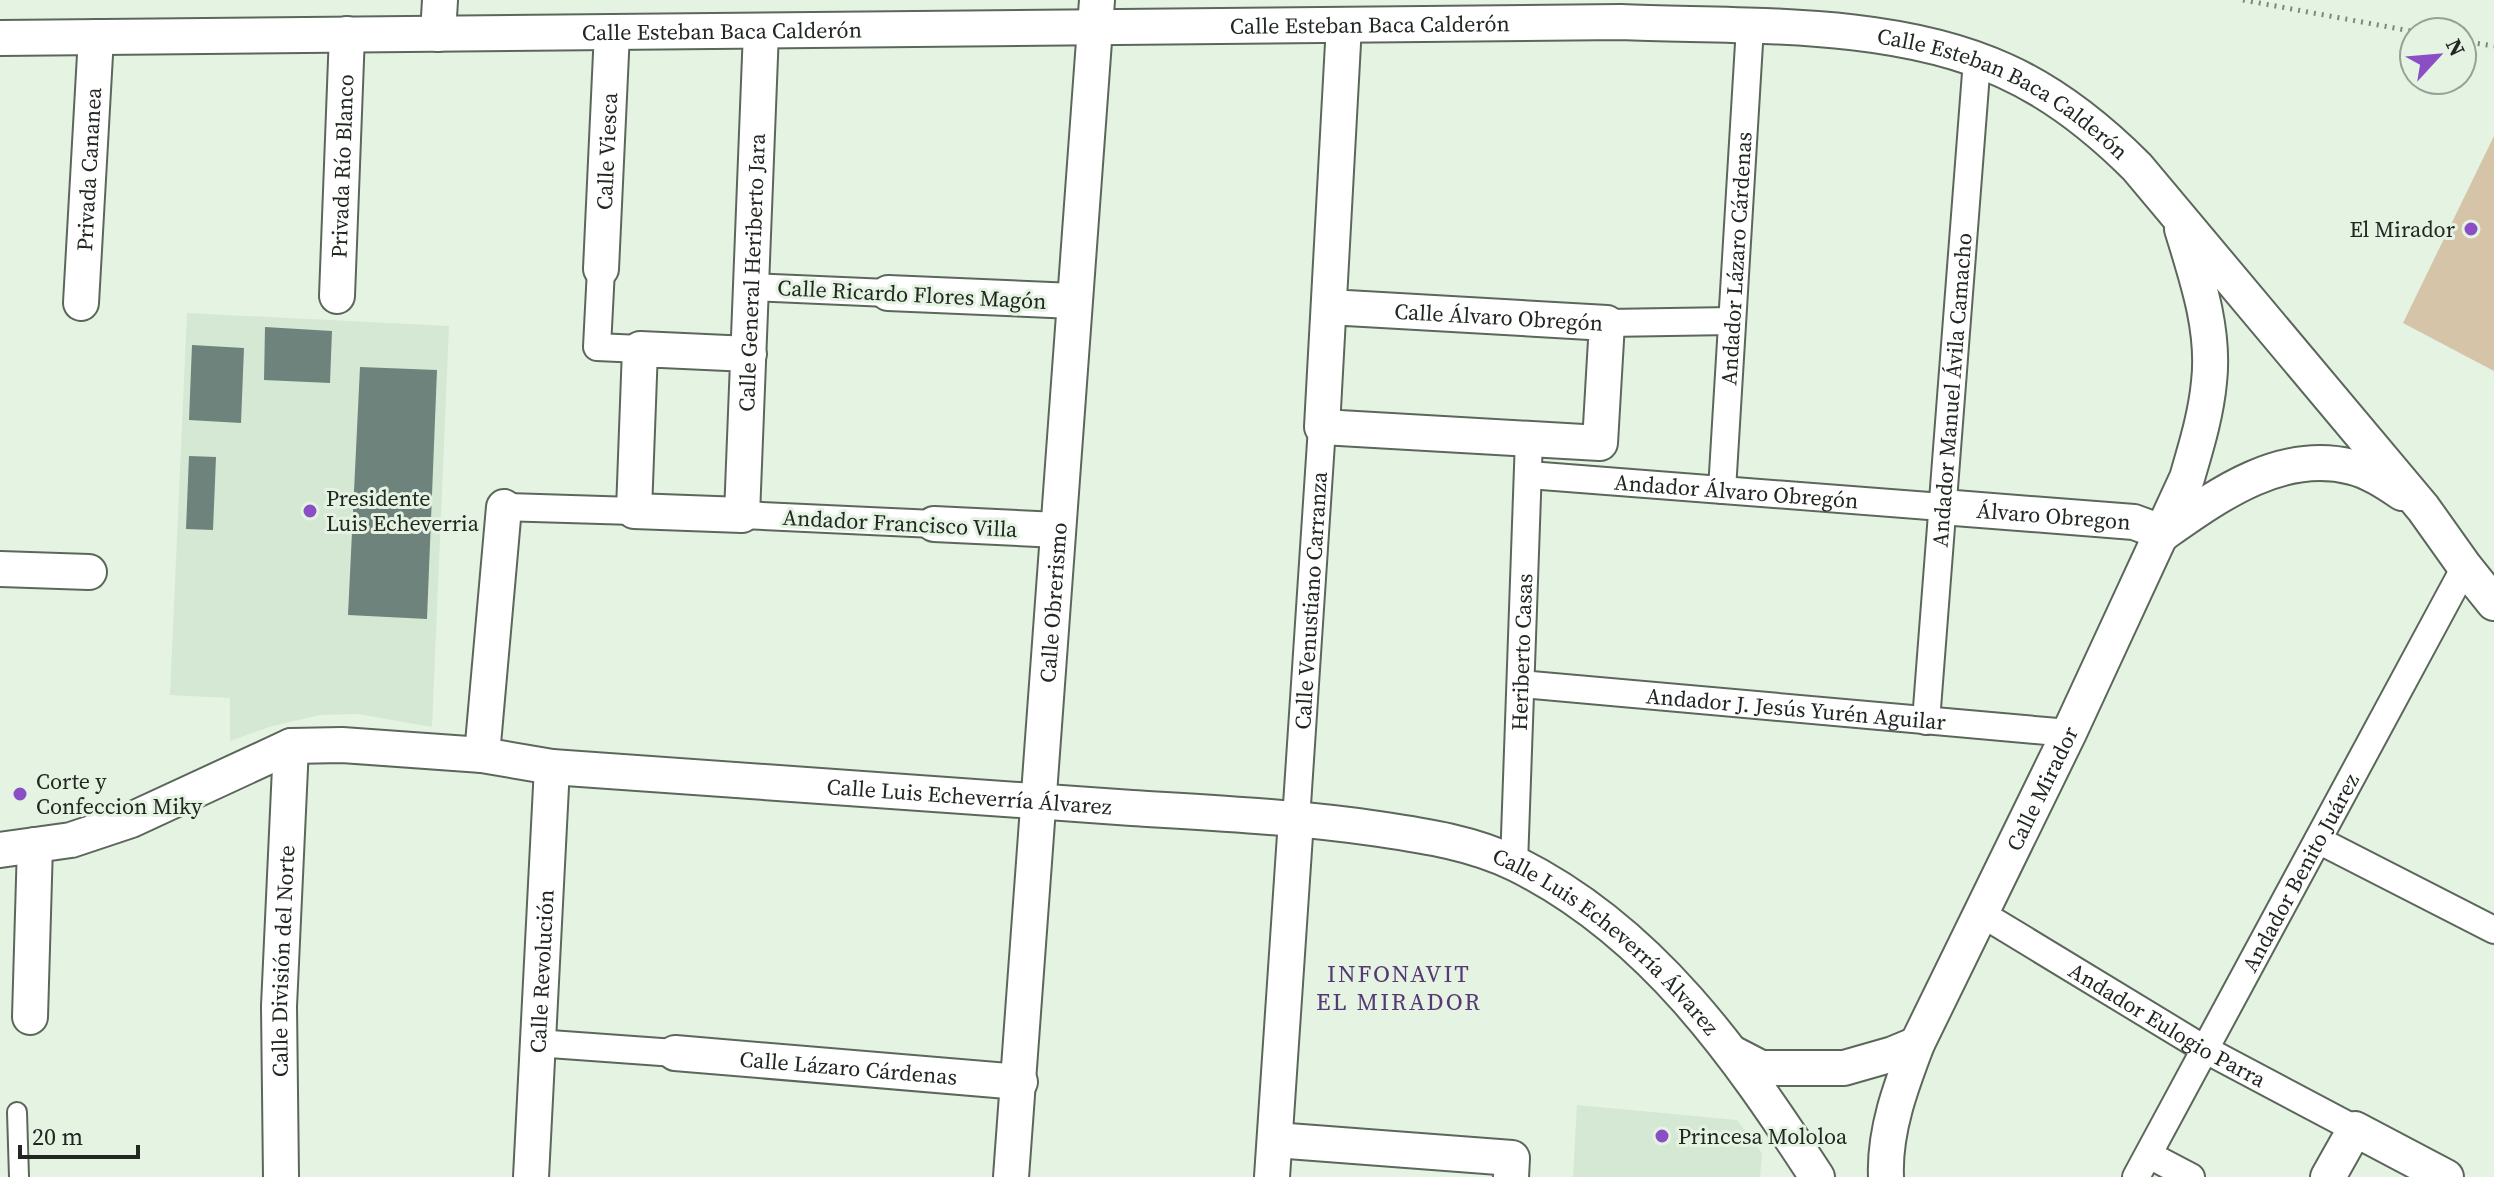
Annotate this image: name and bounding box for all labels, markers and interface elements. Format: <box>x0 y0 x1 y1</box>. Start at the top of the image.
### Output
street label: Calle Esteban Baca Calderón <box>1230 8 1510 41</box>
street label: Calle Esteban Baca Calderón <box>582 14 862 47</box>
north arrow <box>2398 16 2478 96</box>
street label: Calle Esteban Baca Calderón <box>1875 21 2135 166</box>
text: N <box>2439 33 2473 61</box>
street label: Privada Río Blanco <box>323 73 360 259</box>
street label: Privada Cananea <box>69 86 108 252</box>
street label: Calle Viesca <box>589 91 624 210</box>
street label: Andador Lázaro Cárdenas <box>1713 131 1759 386</box>
street label: Calle General Heriberto Jara <box>731 132 772 412</box>
place label: El Mirador <box>2350 214 2456 244</box>
marker: El Mirador <box>2462 220 2480 238</box>
street label: Andador Manuel Ávila Camacho <box>1924 232 1979 548</box>
street label: Calle Ricardo Flores Magón <box>777 272 1047 316</box>
street label: Calle Álvaro Obregón <box>1394 296 1604 338</box>
street label: Andador Álvaro Obregón <box>1613 467 1860 515</box>
street label: Calle Venustiano Carranza <box>1287 470 1334 730</box>
place label: Presidente Luis Echeverria <box>326 483 480 538</box>
street label: Álvaro Obregon <box>1976 495 2132 537</box>
marker: Presidente Luis Echeverria <box>301 502 319 520</box>
street label: Andador Francisco Villa <box>782 502 1019 544</box>
street label: Calle Obrerismo <box>1032 521 1074 684</box>
street label: Heriberto Casas <box>1504 573 1539 731</box>
street label: Andador J. Jesús Yurén Aguilar <box>1645 680 1948 737</box>
street label: Calle Mirador <box>1999 721 2085 856</box>
place label: Corte y Confeccion Miky <box>36 766 203 821</box>
street label: Andador Benito Juárez <box>2234 768 2366 977</box>
street label: Calle Luis Echeverría Álvarez <box>826 771 1113 822</box>
marker: Corte y Confeccion Miky <box>11 785 29 803</box>
street label: Calle Luis Echeverría Álvarez <box>1488 841 1726 1041</box>
street label: Calle División del Norte <box>264 844 301 1077</box>
street label: Calle Revolución <box>522 889 561 1054</box>
street label: Andador Eulogio Parra <box>2063 955 2272 1094</box>
district label: INFONAVIT EL MIRADOR <box>1316 957 1482 1018</box>
street label: Calle Lázaro Cárdenas <box>738 1043 958 1092</box>
scale bar <box>20 1109 138 1159</box>
text: 20 m <box>32 1120 83 1153</box>
place label: Princesa Mololoa <box>1678 1121 1848 1151</box>
marker: Princesa Mololoa <box>1653 1127 1671 1145</box>

